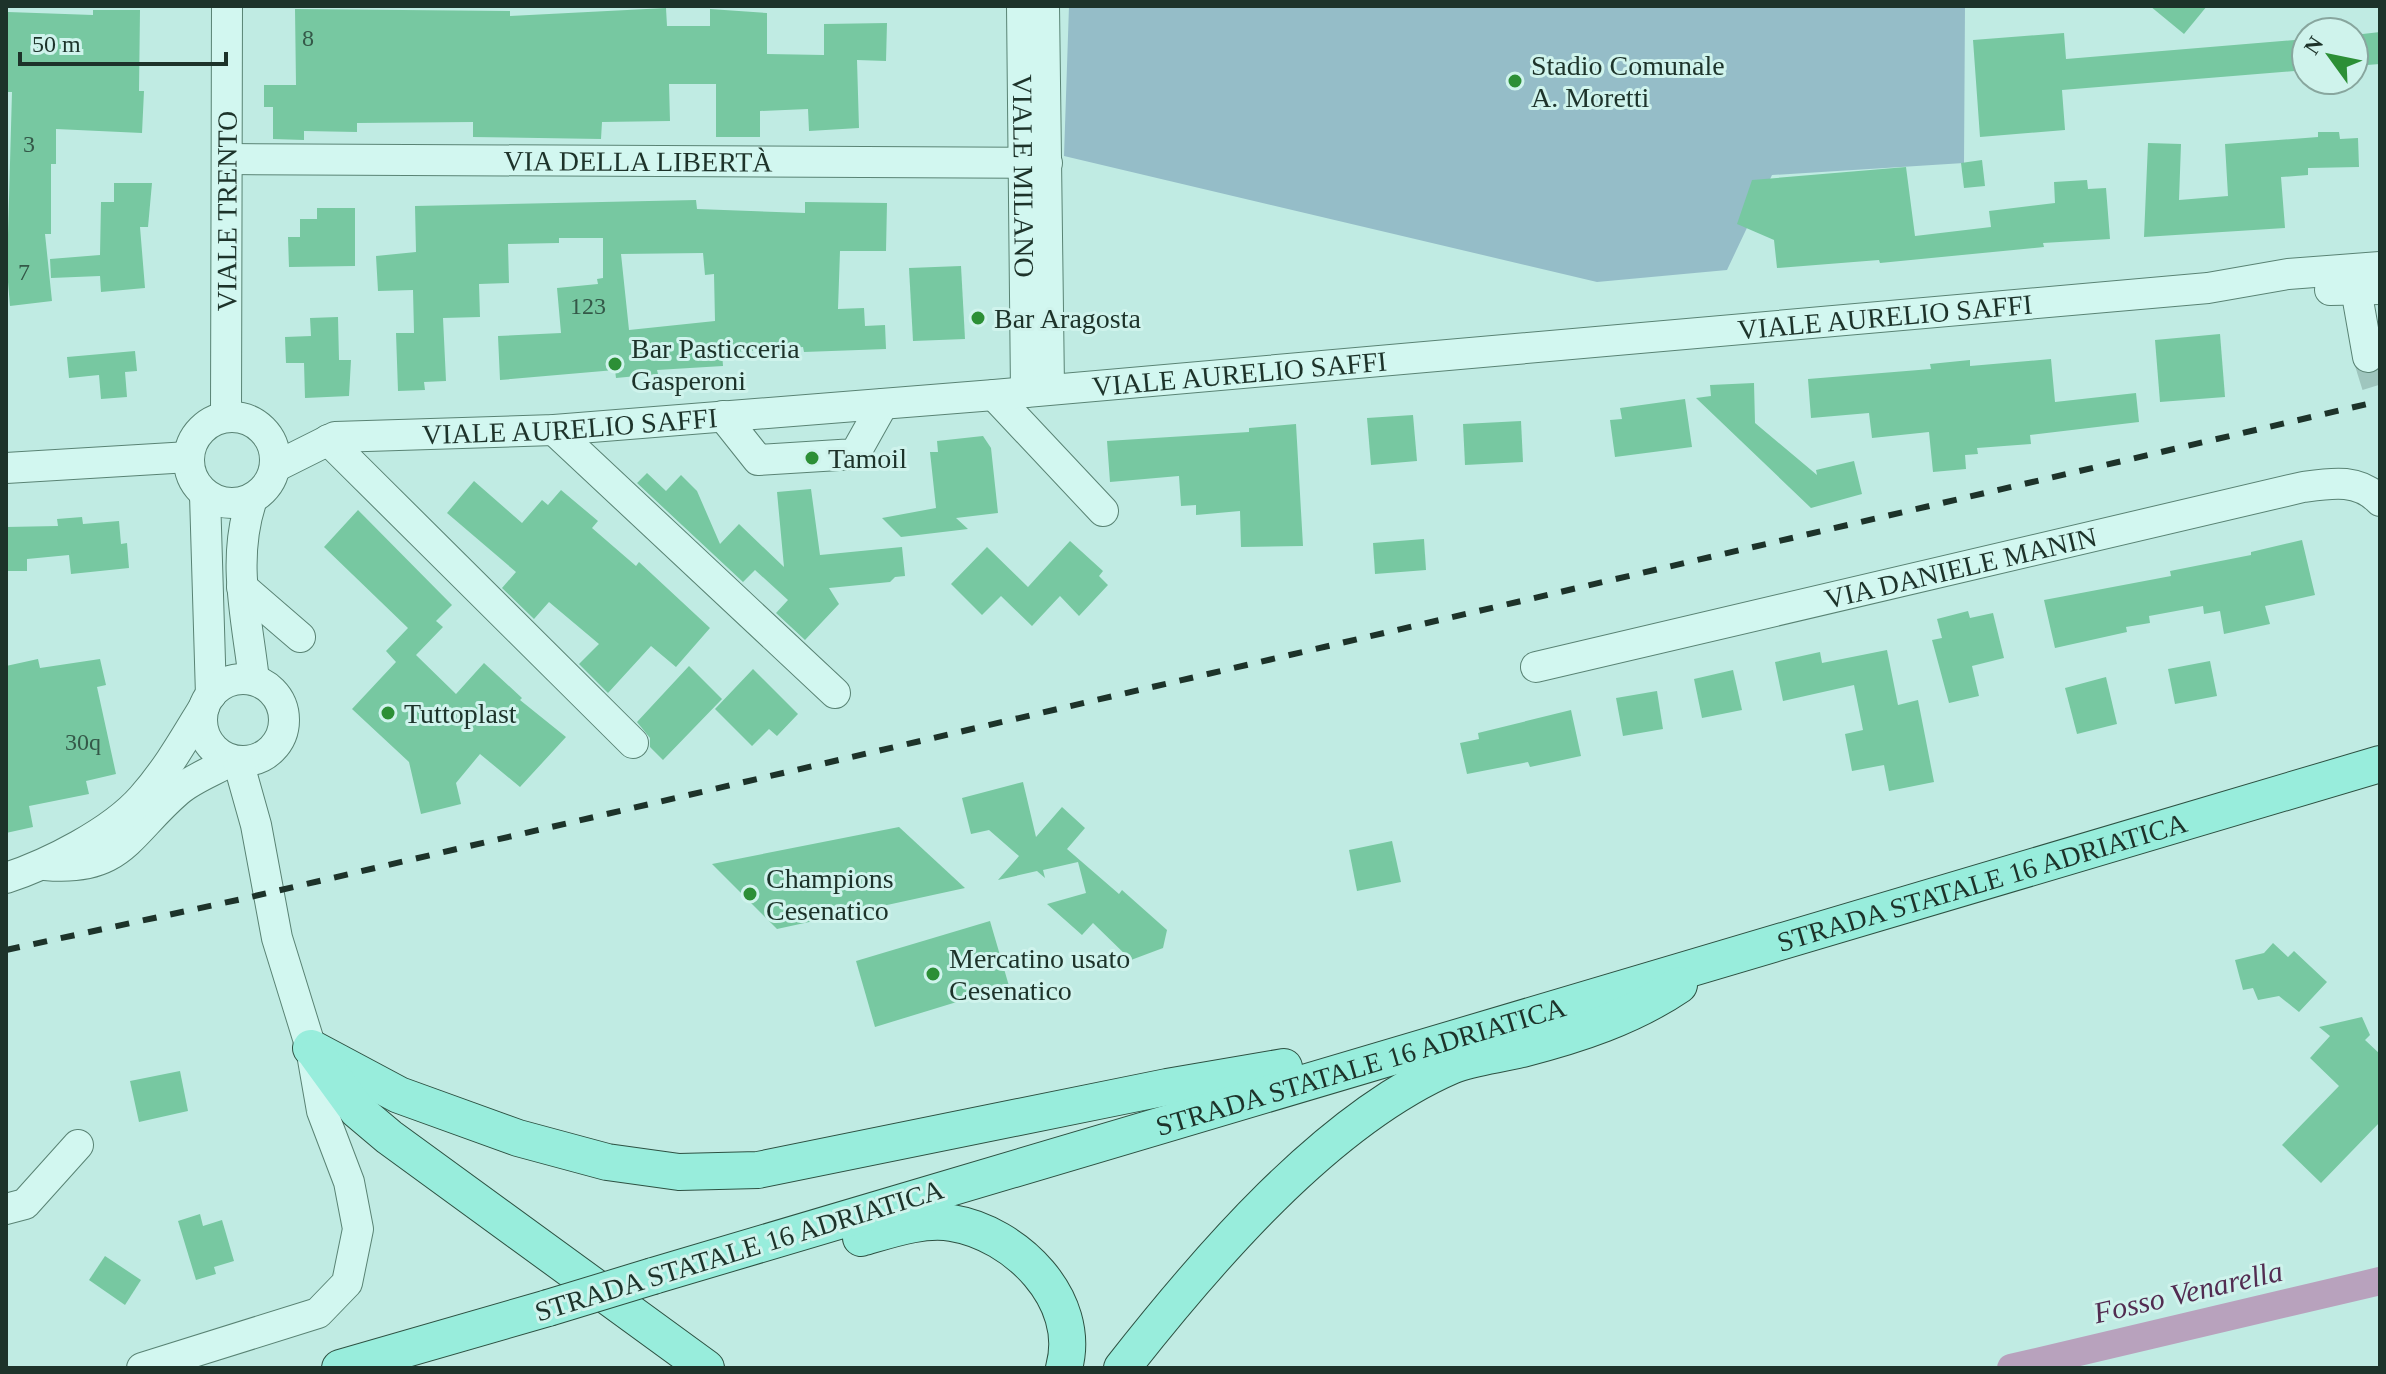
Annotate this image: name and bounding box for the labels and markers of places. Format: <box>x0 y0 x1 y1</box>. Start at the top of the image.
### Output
place label: Stadio Comunale A. Moretti <box>1531 50 1725 113</box>
marker: Stadio Comunale A. Moretti <box>1506 72 1524 90</box>
place label: Bar Aragosta <box>994 303 1142 334</box>
marker: Bar Aragosta <box>969 309 987 327</box>
place label: Bar Pasticceria Gasperoni <box>631 333 800 396</box>
marker: Bar Pasticceria Gasperoni <box>606 355 624 373</box>
place label: Tamoil <box>828 443 907 474</box>
marker: Tamoil <box>803 449 821 467</box>
place label: Tuttoplast <box>404 698 517 729</box>
marker: Tuttoplast <box>379 704 397 722</box>
place label: Champions Cesenatico <box>766 863 894 926</box>
marker: Champions Cesenatico <box>741 885 759 903</box>
place label: Mercatino usato Cesenatico <box>949 943 1130 1006</box>
marker: Mercatino usato Cesenatico <box>924 965 942 983</box>

